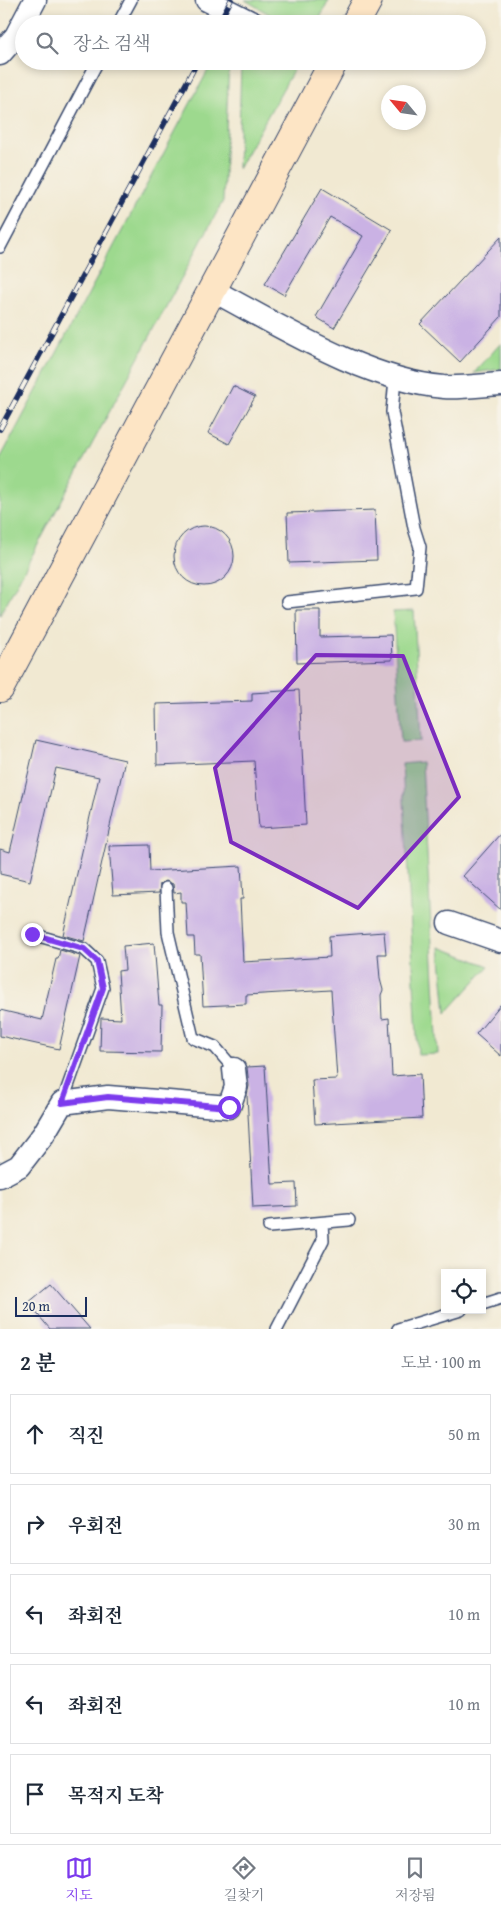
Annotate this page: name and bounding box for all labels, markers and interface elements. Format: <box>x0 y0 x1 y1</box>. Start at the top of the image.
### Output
search box <box>15 15 486 70</box>
icon: search <box>33 29 61 57</box>
text: 장소 검색 <box>73 29 151 57</box>
north arrow <box>381 85 426 130</box>
route end <box>21 923 44 946</box>
route start <box>218 1096 241 1119</box>
map controls <box>441 1269 486 1314</box>
button: locate <box>441 1269 486 1314</box>
scale bar <box>15 1294 88 1317</box>
text: 20 m <box>22 1296 50 1316</box>
text: 2 분 <box>20 1347 56 1378</box>
text: 도보 · 100 m <box>401 1350 481 1374</box>
icon: ahead <box>21 1420 49 1448</box>
text: 직진 <box>68 1421 105 1449</box>
text: 50 m <box>448 1422 480 1446</box>
icon: right <box>21 1510 49 1538</box>
text: 우회전 <box>68 1511 123 1539</box>
text: 30 m <box>448 1512 480 1536</box>
icon: left <box>21 1600 49 1628</box>
text: 좌회전 <box>68 1601 123 1629</box>
text: 10 m <box>448 1602 480 1626</box>
icon: left <box>21 1690 49 1718</box>
text: 좌회전 <box>68 1691 123 1719</box>
text: 10 m <box>448 1692 480 1716</box>
icon: arrive <box>21 1780 49 1808</box>
text: 목적지 도착 <box>68 1781 164 1809</box>
tab: 지도 <box>65 1854 93 1905</box>
tab: 길찾기 <box>224 1854 264 1905</box>
tab: 저장됨 <box>395 1854 436 1905</box>

